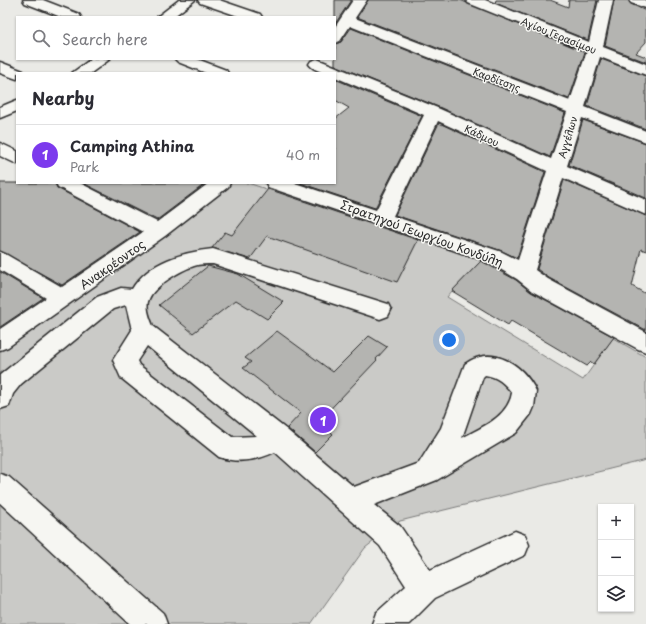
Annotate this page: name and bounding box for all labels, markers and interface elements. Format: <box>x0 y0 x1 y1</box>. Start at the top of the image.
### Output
street label: Αγίου Γερασίμου <box>519 13 599 57</box>
search box <box>16 16 336 60</box>
icon: search <box>30 27 52 49</box>
text: Search here <box>62 27 148 50</box>
street label: Καρδίτσης <box>471 63 523 95</box>
text: Nearby <box>32 85 94 111</box>
street label: Αγγέλων <box>554 114 580 160</box>
street label: Κάδμου <box>462 120 502 150</box>
text: Camping Athina <box>70 134 194 157</box>
text: 1 <box>42 145 48 164</box>
text: 40 m <box>286 145 320 164</box>
text: Park <box>70 157 99 176</box>
street label: Στρατηγού Γεωργίου Κονδύλη <box>338 195 506 271</box>
street label: Ανακρέοντος <box>76 235 148 293</box>
your location <box>439 330 459 350</box>
pin: 1 <box>310 405 336 435</box>
map controls <box>598 504 634 612</box>
button: + <box>598 504 634 540</box>
button: − <box>598 540 634 576</box>
button: layers <box>598 576 634 612</box>

